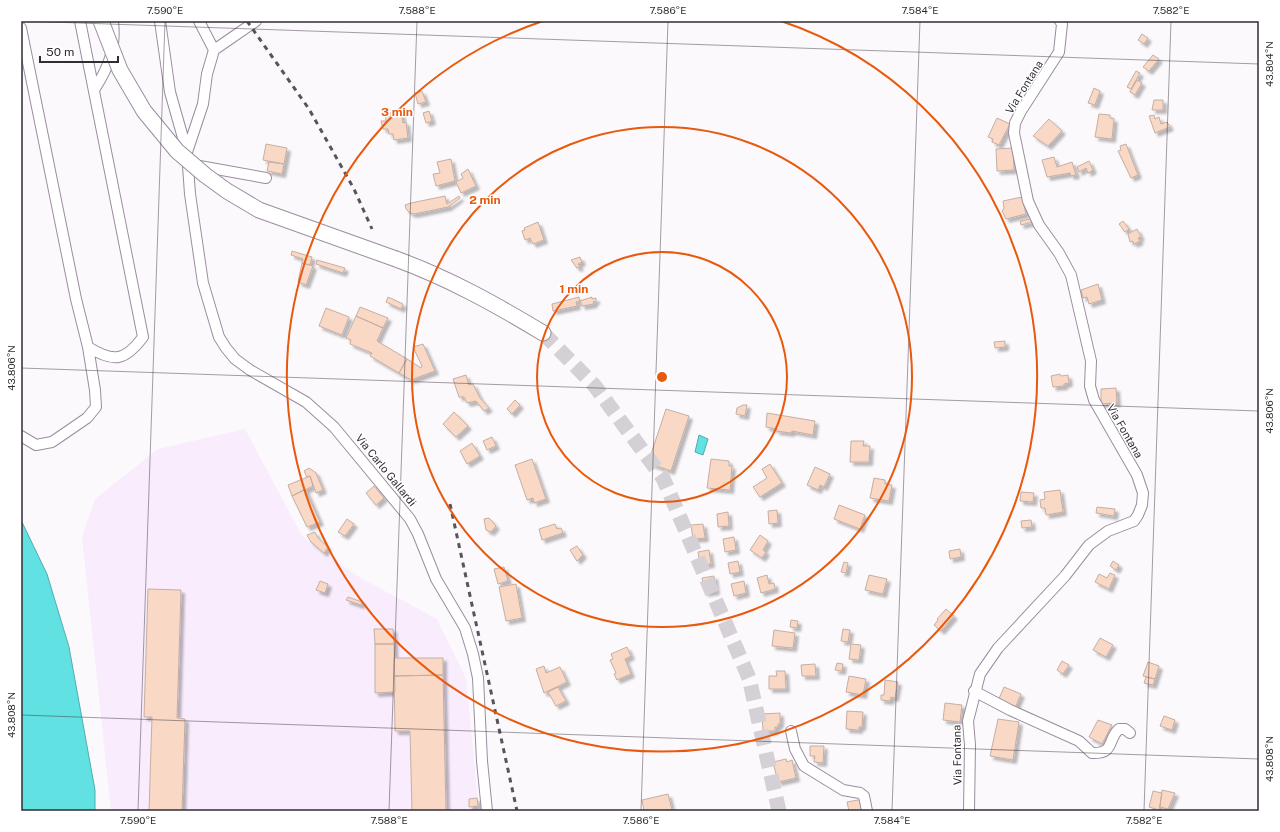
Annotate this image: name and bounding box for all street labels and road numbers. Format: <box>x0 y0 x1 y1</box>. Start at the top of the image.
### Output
street label: Via Fontana <box>1003 58 1045 116</box>
street label: Via Fontana <box>1105 402 1145 460</box>
street label: Via Carlo Gallardi <box>353 432 419 508</box>
street label: Via Fontana <box>950 725 964 785</box>

